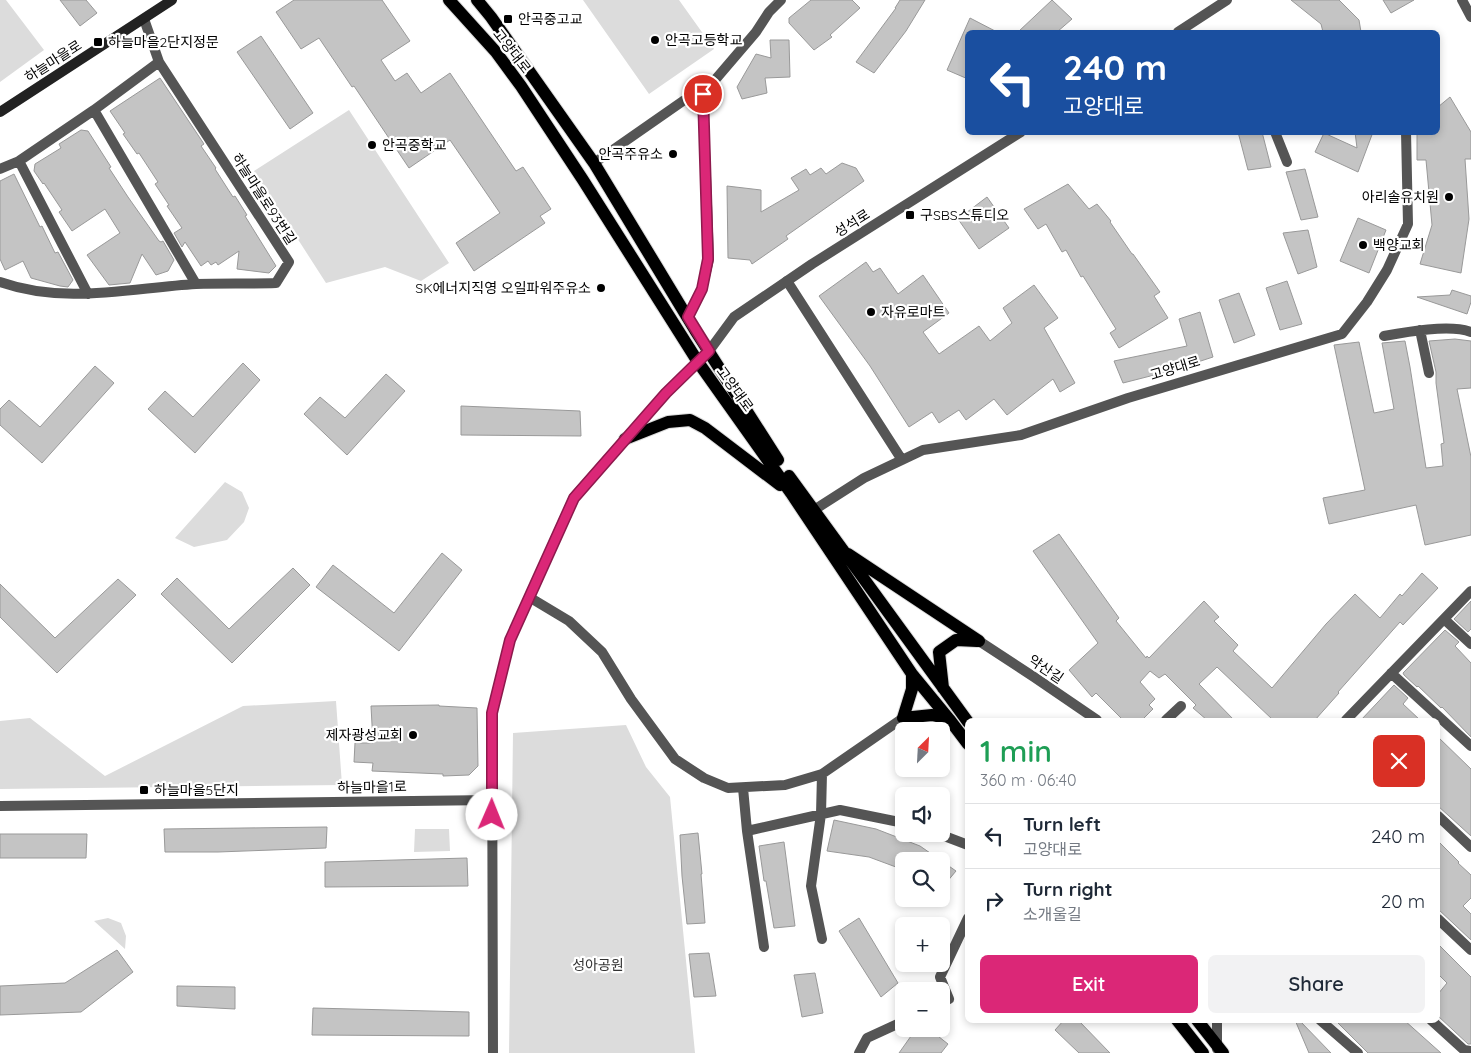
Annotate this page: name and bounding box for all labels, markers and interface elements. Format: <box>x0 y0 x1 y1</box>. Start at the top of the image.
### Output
place label: 안곡중고교 <box>518 10 583 28</box>
marker: 안곡중고교 <box>502 13 514 25</box>
street label: 고양대로 <box>489 25 535 77</box>
place label: 안곡고등학교 <box>665 31 742 49</box>
place label: 하늘마을2단지정문 <box>108 33 219 51</box>
marker: 안곡고등학교 <box>649 34 661 46</box>
street label: 하늘마을로 <box>21 36 85 86</box>
marker: 하늘마을2단지정문 <box>92 36 104 48</box>
text: 240 m <box>1063 45 1167 89</box>
icon: left <box>980 50 1045 115</box>
pin <box>682 73 724 115</box>
icon: arrive <box>689 80 717 108</box>
text: 고양대로 <box>1063 92 1144 120</box>
place label: 안곡중학교 <box>382 136 447 154</box>
marker: 안곡중학교 <box>366 139 378 151</box>
place label: 안곡주유소 <box>599 145 663 163</box>
marker: 안곡주유소 <box>667 148 679 160</box>
street label: 하늘마을로93번길 <box>228 150 300 248</box>
place label: 아리솔유치원 <box>1362 188 1439 206</box>
marker: 아리솔유치원 <box>1443 191 1455 203</box>
street label: 성석로 <box>831 205 873 241</box>
place label: 구SBS스튜디오 <box>920 206 1009 224</box>
marker: 구SBS스튜디오 <box>904 209 916 221</box>
place label: 백양교회 <box>1373 236 1425 254</box>
marker: 백양교회 <box>1357 239 1369 251</box>
place label: SK에너지직영 오일파워주유소 <box>415 279 591 297</box>
marker: SK에너지직영 오일파워주유소 <box>595 282 607 294</box>
place label: 자유로마트 <box>881 303 946 321</box>
marker: 자유로마트 <box>865 306 877 318</box>
street label: 고양대로 <box>1148 352 1202 384</box>
street label: 고양대로 <box>713 363 757 415</box>
street label: 약산길 <box>1025 651 1067 687</box>
north arrow <box>895 722 950 778</box>
map controls <box>895 722 950 1037</box>
place label: 제자광성교회 <box>326 726 403 744</box>
marker: 제자광성교회 <box>407 729 419 741</box>
text: 1 min <box>980 732 1052 770</box>
button: close <box>1373 735 1425 787</box>
text: 360 m · 06:40 <box>980 770 1076 790</box>
street label: 하늘마을1로 <box>337 777 407 797</box>
place label: 하늘마을5단지 <box>154 781 239 799</box>
marker: 하늘마을5단지 <box>138 784 150 796</box>
button: sound <box>895 787 950 842</box>
position arrow <box>465 788 517 840</box>
text: Turn left <box>1023 812 1101 836</box>
icon: left <box>980 822 1008 850</box>
text: 240 m <box>1371 824 1425 848</box>
text: 고양대로 <box>1023 839 1082 859</box>
button: search <box>895 852 950 907</box>
text: Turn right <box>1023 877 1112 901</box>
icon: right <box>980 887 1008 915</box>
text: 20 m <box>1381 889 1425 913</box>
text: 소개울길 <box>1023 904 1082 924</box>
button: + <box>895 917 950 972</box>
button: Exit <box>980 955 1198 1013</box>
button: Share <box>1208 955 1425 1013</box>
park label: 성아공원 <box>572 956 624 974</box>
button: − <box>895 982 950 1037</box>

